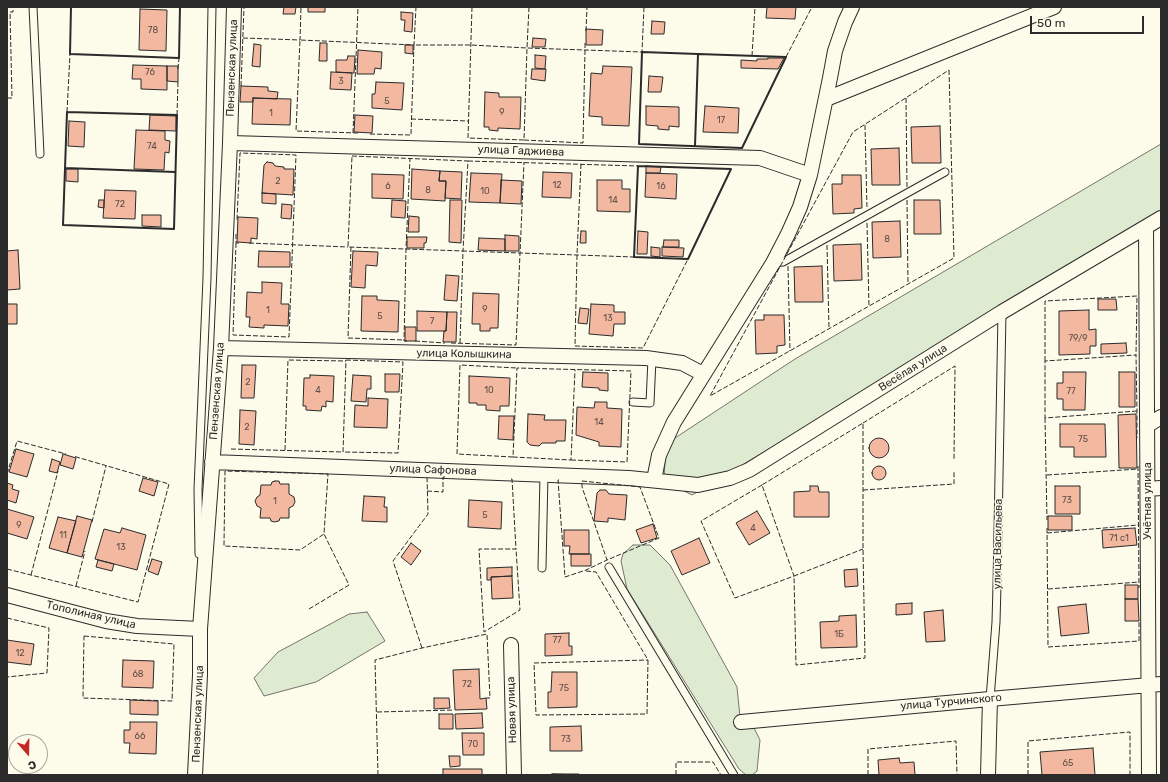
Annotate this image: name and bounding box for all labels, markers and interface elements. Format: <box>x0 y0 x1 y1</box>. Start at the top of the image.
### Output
scale bar <box>1032 8 1146 34</box>
text: 50 m <box>1037 16 1065 30</box>
street label: Пензенская улица <box>224 19 240 117</box>
house number: 78 <box>148 25 158 35</box>
house number: 76 <box>145 67 155 77</box>
house number: 3 <box>338 76 344 86</box>
house number: 5 <box>384 96 390 106</box>
house number: 9 <box>499 107 505 117</box>
house number: 1 <box>269 108 273 118</box>
house number: 17 <box>717 115 725 125</box>
house number: 74 <box>147 141 157 151</box>
street label: улица Гаджиева <box>477 143 565 159</box>
house number: 2 <box>275 176 281 186</box>
house number: 12 <box>552 180 562 190</box>
house number: 6 <box>385 181 391 191</box>
house number: 16 <box>656 181 666 191</box>
house number: 8 <box>425 185 431 195</box>
house number: 10 <box>480 186 490 196</box>
house number: 14 <box>608 195 618 205</box>
house number: 72 <box>115 199 125 209</box>
house number: 8 <box>884 234 890 244</box>
house number: 9 <box>482 304 488 314</box>
house number: 1 <box>266 305 270 315</box>
house number: 5 <box>377 311 383 321</box>
house number: 13 <box>603 313 613 323</box>
house number: 7 <box>430 316 434 326</box>
house number: 79/9 <box>1068 333 1088 343</box>
street label: Пензенская улица <box>207 342 227 440</box>
street label: Весёлая улица <box>876 342 950 394</box>
street label: улица Колышкина <box>416 347 512 361</box>
house number: 2 <box>245 377 251 387</box>
house number: 4 <box>315 385 321 395</box>
house number: 10 <box>484 385 494 395</box>
house number: 77 <box>1066 386 1076 396</box>
house number: 14 <box>594 417 604 427</box>
house number: 2 <box>244 422 250 432</box>
house number: 75 <box>1078 434 1088 444</box>
street label: улица Сафонова <box>389 462 477 478</box>
street label: Учётная улица <box>1141 462 1155 540</box>
house number: 73 <box>1062 495 1072 505</box>
house number: 1 <box>273 496 277 506</box>
street label: улица Васильева <box>991 498 1005 590</box>
house number: 5 <box>482 510 488 520</box>
house number: 9 <box>16 520 22 530</box>
house number: 4 <box>750 523 756 533</box>
house number: 11 <box>59 530 67 540</box>
house number: 71 с1 <box>1109 533 1129 543</box>
house number: 13 <box>116 542 126 552</box>
street label: Тополиная улица <box>45 598 137 632</box>
house number: 1Б <box>834 629 844 639</box>
house number: 77 <box>552 635 562 645</box>
house number: 12 <box>15 648 25 658</box>
street label: Пензенская улица <box>190 665 206 763</box>
house number: 68 <box>132 669 144 679</box>
street label: Новая улица <box>504 676 520 744</box>
house number: 72 <box>462 679 472 689</box>
house number: 75 <box>559 683 569 693</box>
street label: улица Турчинского <box>900 691 1002 713</box>
house number: 66 <box>135 731 145 741</box>
north arrow <box>8 734 48 774</box>
house number: 73 <box>561 734 571 744</box>
house number: 70 <box>468 739 478 749</box>
text: С <box>26 757 38 772</box>
house number: 65 <box>1063 758 1073 768</box>

